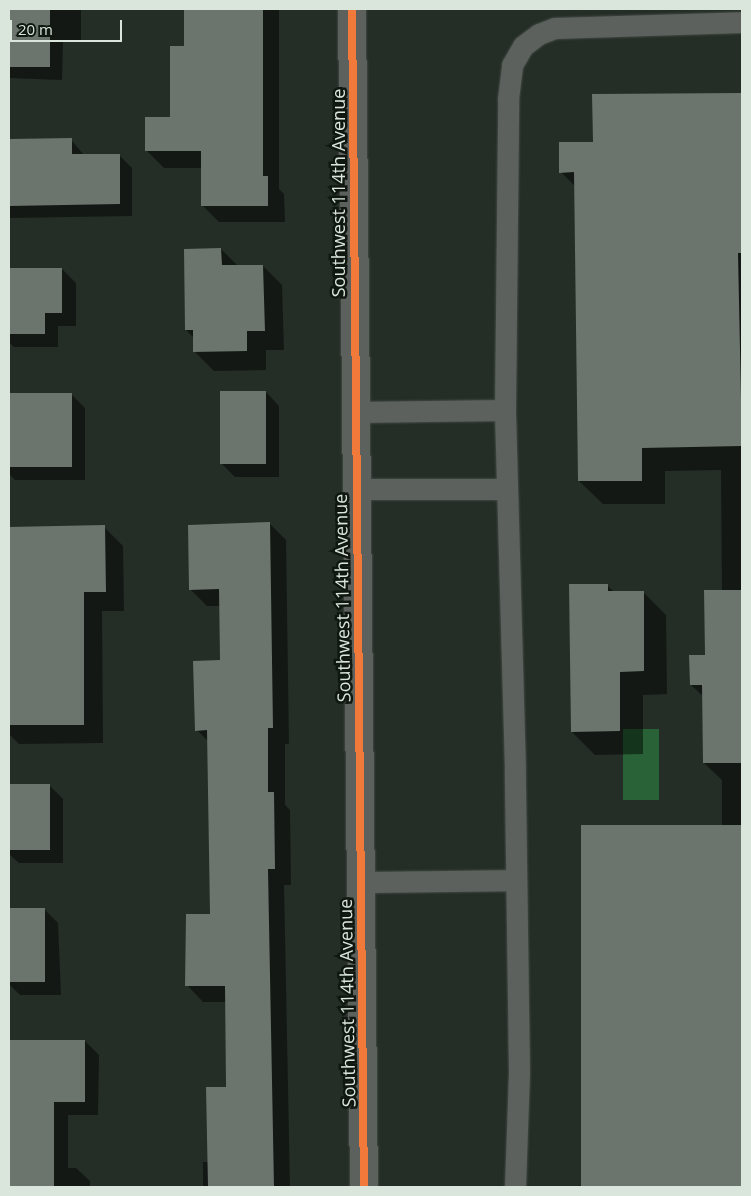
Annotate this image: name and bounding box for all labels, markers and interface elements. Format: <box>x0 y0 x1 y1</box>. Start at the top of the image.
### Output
scale bar <box>12 10 125 42</box>
text: 20 m <box>18 19 53 39</box>
street label: Southwest 114th Avenue <box>327 89 349 297</box>
street label: Southwest 114th Avenue <box>329 494 355 702</box>
street label: Southwest 114th Avenue <box>334 899 360 1107</box>

